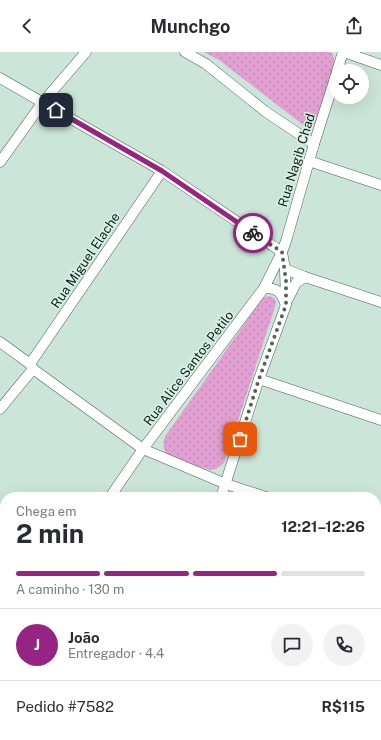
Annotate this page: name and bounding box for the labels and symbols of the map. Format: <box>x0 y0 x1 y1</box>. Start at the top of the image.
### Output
pin <box>39 93 73 127</box>
street label: Rua Nagib Chad <box>275 112 318 209</box>
street label: Rua Miguel Elache <box>48 210 123 311</box>
courier <box>233 213 273 253</box>
street label: Rua Alice Santos Petilo <box>140 308 236 429</box>
pin <box>223 422 257 456</box>

